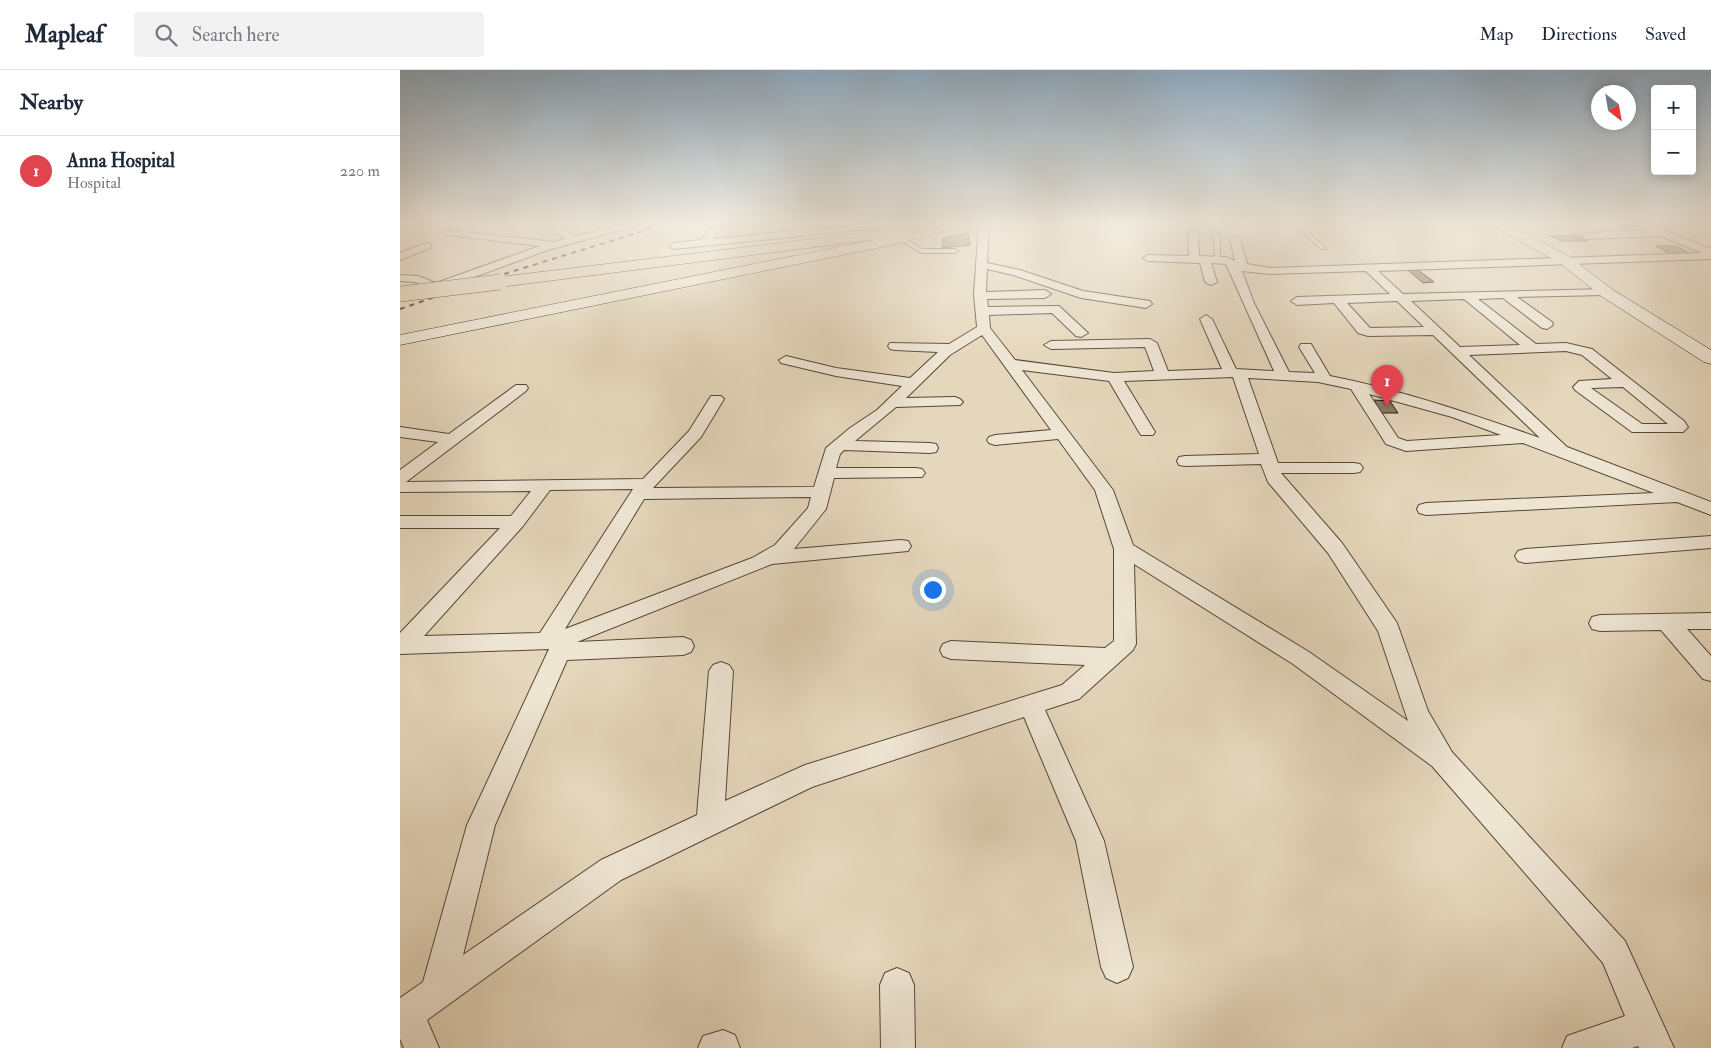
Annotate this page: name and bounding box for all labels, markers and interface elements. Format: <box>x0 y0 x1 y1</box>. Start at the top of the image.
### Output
search box <box>134 12 484 57</box>
text: Mapleaf <box>25 19 104 50</box>
icon: search <box>152 21 180 49</box>
text: Search here <box>192 23 279 47</box>
text: Map <box>1480 23 1513 46</box>
text: Directions <box>1541 23 1617 46</box>
text: Saved <box>1645 23 1686 46</box>
north arrow <box>1591 85 1636 130</box>
map controls <box>1651 85 1696 175</box>
button: + <box>1651 85 1696 130</box>
text: Nearby <box>20 89 83 116</box>
button: − <box>1651 130 1696 175</box>
text: Anna Hospital <box>67 149 175 173</box>
text: 1 <box>33 161 39 181</box>
text: 220 m <box>340 161 380 181</box>
text: Hospital <box>67 173 121 193</box>
pin: 1 <box>1371 365 1403 406</box>
your location <box>920 577 946 603</box>

